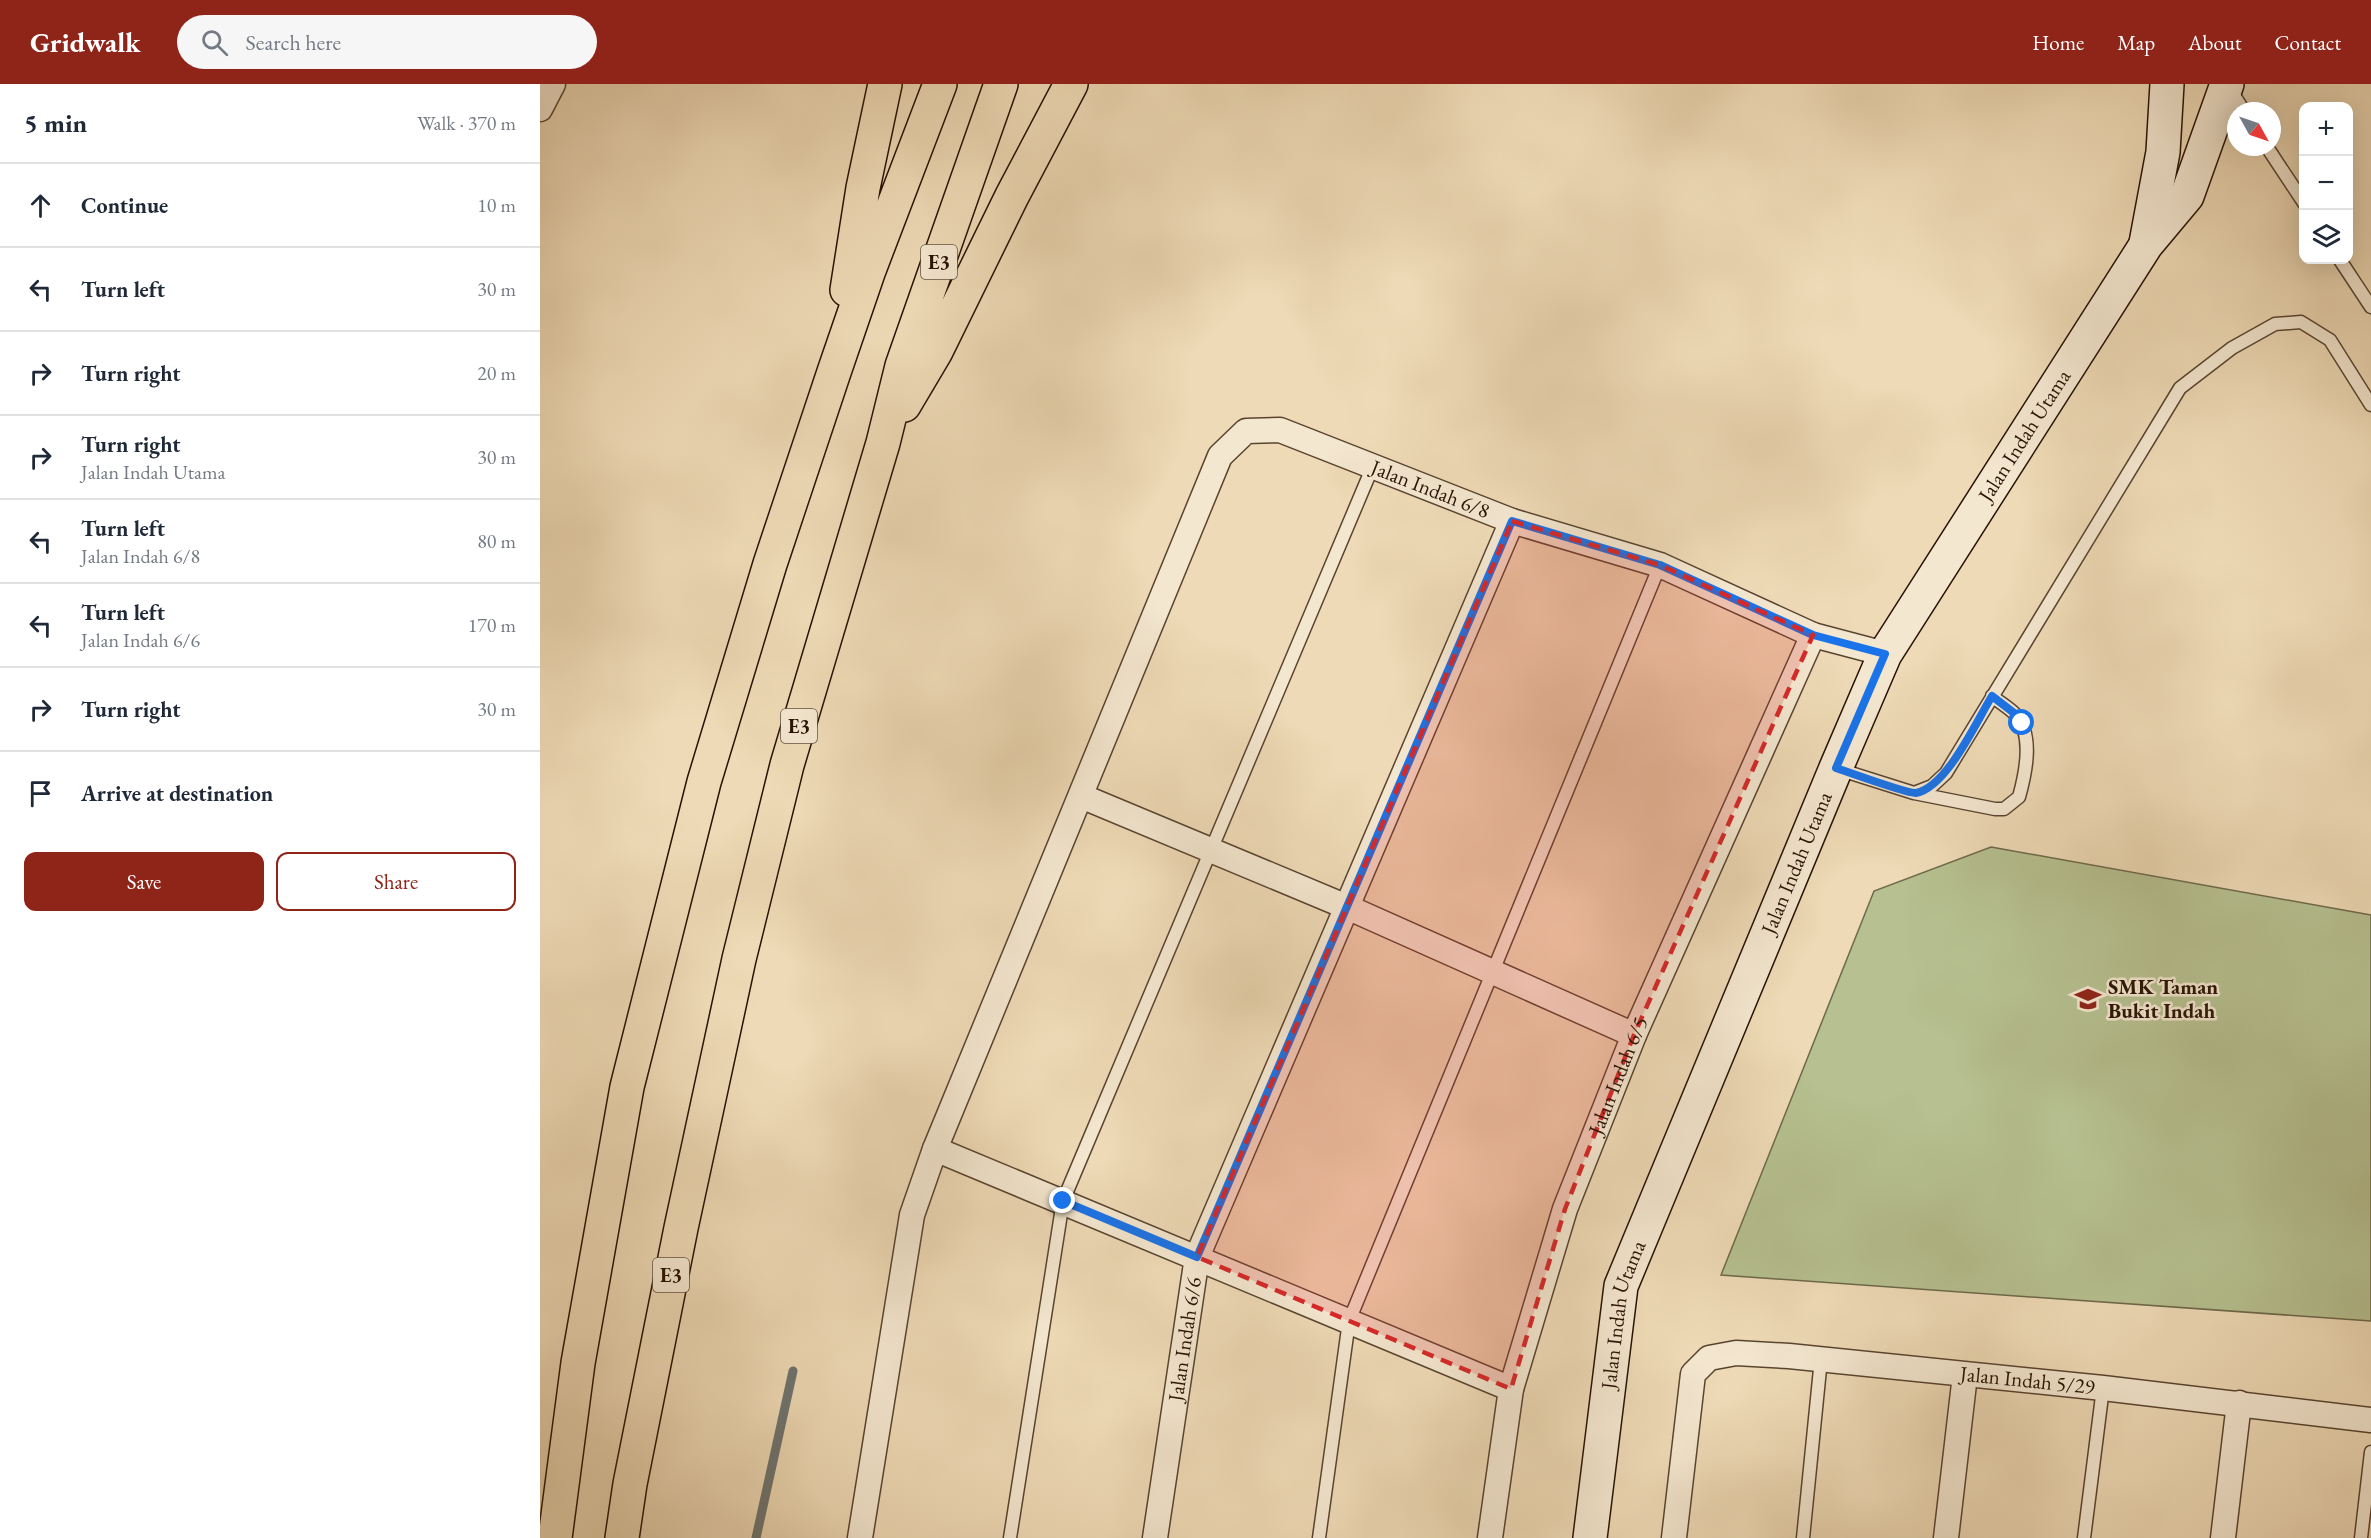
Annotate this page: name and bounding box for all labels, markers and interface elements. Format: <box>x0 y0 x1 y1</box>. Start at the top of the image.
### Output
search box <box>177 15 597 69</box>
text: Gridwalk <box>30 24 141 60</box>
icon: search <box>198 26 231 59</box>
text: Search here <box>246 28 341 57</box>
text: Home <box>2032 29 2084 56</box>
text: Map <box>2117 29 2155 56</box>
text: About <box>2188 29 2241 56</box>
text: Contact <box>2274 29 2341 56</box>
north arrow <box>2227 102 2281 156</box>
map controls <box>2299 102 2353 264</box>
button: + <box>2299 102 2353 156</box>
text: 5 min <box>24 106 87 140</box>
text: Walk · 370 m <box>417 110 516 136</box>
button: − <box>2299 156 2353 210</box>
icon: ahead <box>24 189 57 222</box>
text: Continue <box>81 191 168 220</box>
text: 10 m <box>477 192 516 218</box>
button: layers <box>2299 210 2353 264</box>
road number: E3 <box>921 245 957 279</box>
icon: left <box>24 273 57 306</box>
text: Turn left <box>81 275 165 304</box>
text: 30 m <box>477 276 516 302</box>
icon: right <box>24 357 57 390</box>
text: Turn right <box>81 359 180 388</box>
text: 20 m <box>477 360 516 386</box>
street label: Jalan Indah Utama <box>1971 363 2077 508</box>
text: Turn right <box>81 430 180 459</box>
icon: right <box>24 441 57 474</box>
text: 30 m <box>477 444 516 470</box>
street label: Jalan Indah 6/8 <box>1366 452 1494 524</box>
text: Jalan Indah Utama <box>81 459 225 485</box>
text: Turn left <box>81 514 165 543</box>
icon: left <box>24 525 57 558</box>
text: 80 m <box>477 528 516 554</box>
text: Jalan Indah 6/8 <box>81 543 200 569</box>
text: Turn left <box>81 598 165 627</box>
icon: left <box>24 609 57 642</box>
text: 170 m <box>468 612 516 638</box>
text: Jalan Indah 6/6 <box>81 627 200 653</box>
icon: right <box>24 693 57 726</box>
text: Turn right <box>81 695 180 724</box>
text: 30 m <box>477 696 516 722</box>
road number: E3 <box>781 709 817 743</box>
route start <box>2008 709 2034 735</box>
icon: arrive <box>24 777 57 810</box>
text: Arrive at destination <box>81 779 273 808</box>
street label: Jalan Indah Utama <box>1754 787 1838 940</box>
button: Save <box>24 852 264 911</box>
button: Share <box>276 852 516 911</box>
place label: SMK Taman Bukit Indah <box>2108 973 2218 1024</box>
school or university icon: SMK Taman Bukit Indah <box>2073 984 2103 1014</box>
street label: Jalan Indah 6/5 <box>1581 1012 1654 1140</box>
route end <box>1049 1187 1075 1213</box>
street label: Jalan Indah Utama <box>1594 1236 1652 1393</box>
road number: E3 <box>653 1258 689 1292</box>
street label: Jalan Indah 6/6 <box>1161 1275 1207 1405</box>
street label: Jalan Indah 5/29 <box>1957 1359 2096 1400</box>

